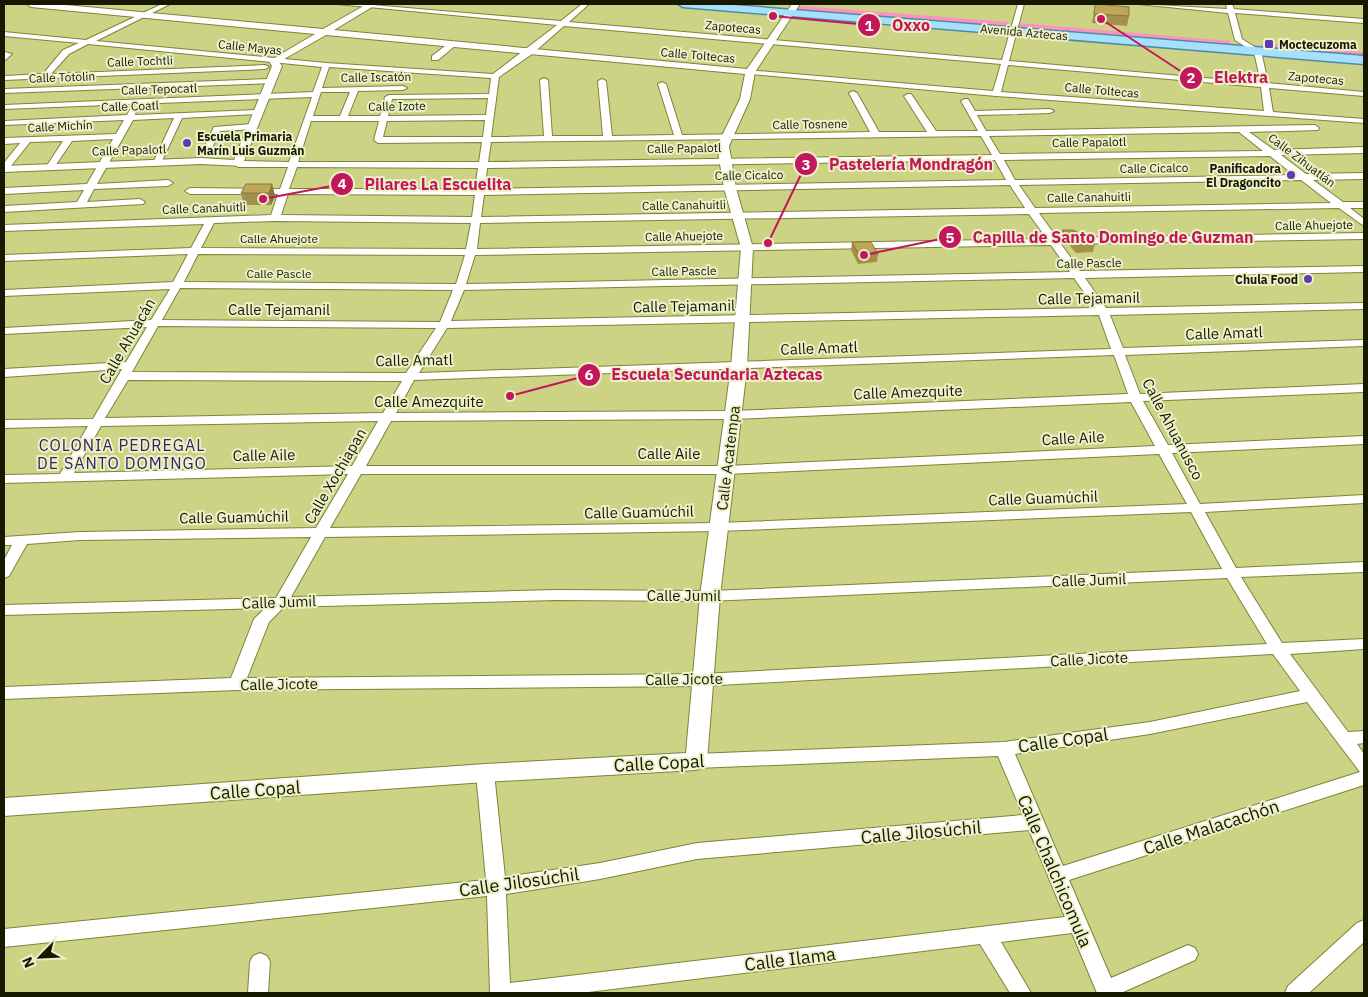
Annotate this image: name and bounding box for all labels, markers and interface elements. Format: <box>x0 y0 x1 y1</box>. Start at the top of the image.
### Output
callout: Oxxo <box>857 10 940 41</box>
text: Oxxo <box>892 15 930 35</box>
text: 1 <box>864 16 874 35</box>
street label: Zapotecas <box>704 17 762 37</box>
street label: Avenida Aztecas <box>979 21 1069 43</box>
street label: Calle Mayas <box>217 36 283 58</box>
place label: Moctecuzoma <box>1279 37 1357 52</box>
marker: Moctecuzoma <box>1263 38 1275 50</box>
street label: Calle Toltecas <box>660 44 736 66</box>
street label: Calle Tochtli <box>107 52 173 70</box>
callout: Elektra <box>1179 62 1278 93</box>
text: Elektra <box>1214 67 1268 87</box>
street label: Calle Totolin <box>28 68 96 86</box>
text: 2 <box>1186 68 1196 87</box>
street label: Zapotecas <box>1287 68 1345 88</box>
street label: Calle Iscatón <box>341 69 411 85</box>
street label: Calle Toltecas <box>1064 79 1140 101</box>
street label: Calle Tepocatl <box>121 80 197 98</box>
street label: Calle Coatl <box>101 97 159 115</box>
street label: Calle Izote <box>368 98 426 114</box>
street label: Calle Tosnene <box>772 116 848 132</box>
street label: Calle Michín <box>27 117 93 135</box>
place label: Escuela Primaria Marín Luis Guzmán <box>197 129 304 158</box>
street label: Calle Zihuatlán <box>1265 130 1339 190</box>
street label: Calle Papalotl <box>1052 134 1126 150</box>
marker: Escuela Primaria Marín Luis Guzmán <box>181 137 193 149</box>
street label: Calle Papalotl <box>647 140 721 156</box>
street label: Calle Papalotl <box>92 141 166 159</box>
callout: Pastelería Mondragón <box>794 149 1003 180</box>
text: Pastelería Mondragón <box>829 154 993 174</box>
text: 3 <box>801 155 811 174</box>
street label: Calle Cicalco <box>1120 160 1189 176</box>
place label: Panificadora El Dragoncito <box>1206 161 1281 190</box>
street label: Calle Cicalco <box>715 167 784 183</box>
callout: Pilares La Escuelita <box>329 168 521 199</box>
marker: Panificadora El Dragoncito <box>1285 169 1297 181</box>
text: 4 <box>337 174 347 193</box>
text: Pilares La Escuelita <box>365 174 511 194</box>
street label: Calle Canahuitli <box>1047 189 1131 205</box>
street label: Calle Canahuitli <box>642 197 726 213</box>
street label: Calle Canahuitli <box>162 199 246 217</box>
street label: Calle Ahuejote <box>1275 217 1354 233</box>
callout: Capilla de Santo Domingo de Guzman <box>938 222 1264 253</box>
text: Capilla de Santo Domingo de Guzman <box>972 227 1254 247</box>
street label: Calle Ahuejote <box>645 228 724 244</box>
text: 5 <box>945 228 955 247</box>
street label: Calle Ahuejote <box>240 231 318 246</box>
street label: Calle Pascle <box>1056 255 1122 271</box>
street label: Calle Pascle <box>651 263 717 279</box>
street label: Calle Pascle <box>246 266 312 281</box>
place label: Chula Food <box>1235 272 1298 287</box>
marker: Chula Food <box>1302 273 1314 285</box>
street label: Calle Tejamanil <box>1038 288 1140 308</box>
street label: Calle Ahuacán <box>95 295 159 387</box>
street label: Calle Tejamanil <box>633 296 735 316</box>
street label: Calle Tejamanil <box>228 300 330 319</box>
street label: Calle Amatl <box>1185 322 1263 344</box>
street label: Calle Amatl <box>780 337 858 359</box>
street label: Calle Amatl <box>375 350 453 370</box>
callout: Escuela Secundaria Aztecas <box>576 359 833 390</box>
text: Escuela Secundaria Aztecas <box>611 364 823 384</box>
text: 6 <box>584 365 594 384</box>
street label: Calle Ahuanusco <box>1138 375 1208 483</box>
street label: Calle Amezquite <box>853 381 963 403</box>
street label: Calle Amezquite <box>374 392 484 411</box>
street label: Calle Acatempa <box>712 404 744 512</box>
street label: Calle Xochiapan <box>300 425 370 527</box>
street label: Calle Aile <box>1041 427 1105 449</box>
district label: COLONIA PEDREGAL DE SANTO DOMINGO <box>37 435 207 473</box>
street label: Calle Aile <box>638 444 700 463</box>
street label: Calle Aile <box>232 445 296 465</box>
street label: Calle Guamúchil <box>988 487 1098 509</box>
street label: Calle Guamúchil <box>584 502 694 522</box>
street label: Calle Guamúchil <box>179 507 289 527</box>
street label: Calle Jumil <box>1052 569 1126 591</box>
street label: Calle Jumil <box>647 586 721 605</box>
street label: Calle Jumil <box>242 591 316 613</box>
street label: Calle Jicote <box>1050 647 1128 671</box>
street label: Calle Jicote <box>645 669 723 689</box>
street label: Calle Jicote <box>240 674 318 694</box>
street label: Calle Copal <box>1016 722 1110 758</box>
street label: Calle Copal <box>613 749 705 777</box>
street label: Calle Copal <box>209 775 301 805</box>
street label: Calle Chalchicomula <box>1012 791 1098 951</box>
street label: Calle Malacachón <box>1140 794 1282 860</box>
street label: Calle Jilosúchil <box>860 815 982 849</box>
street label: Calle Jilosúchil <box>458 862 581 902</box>
north arrow <box>15 932 65 982</box>
street label: Calle Ilama <box>743 942 837 976</box>
text: N <box>18 954 38 971</box>

